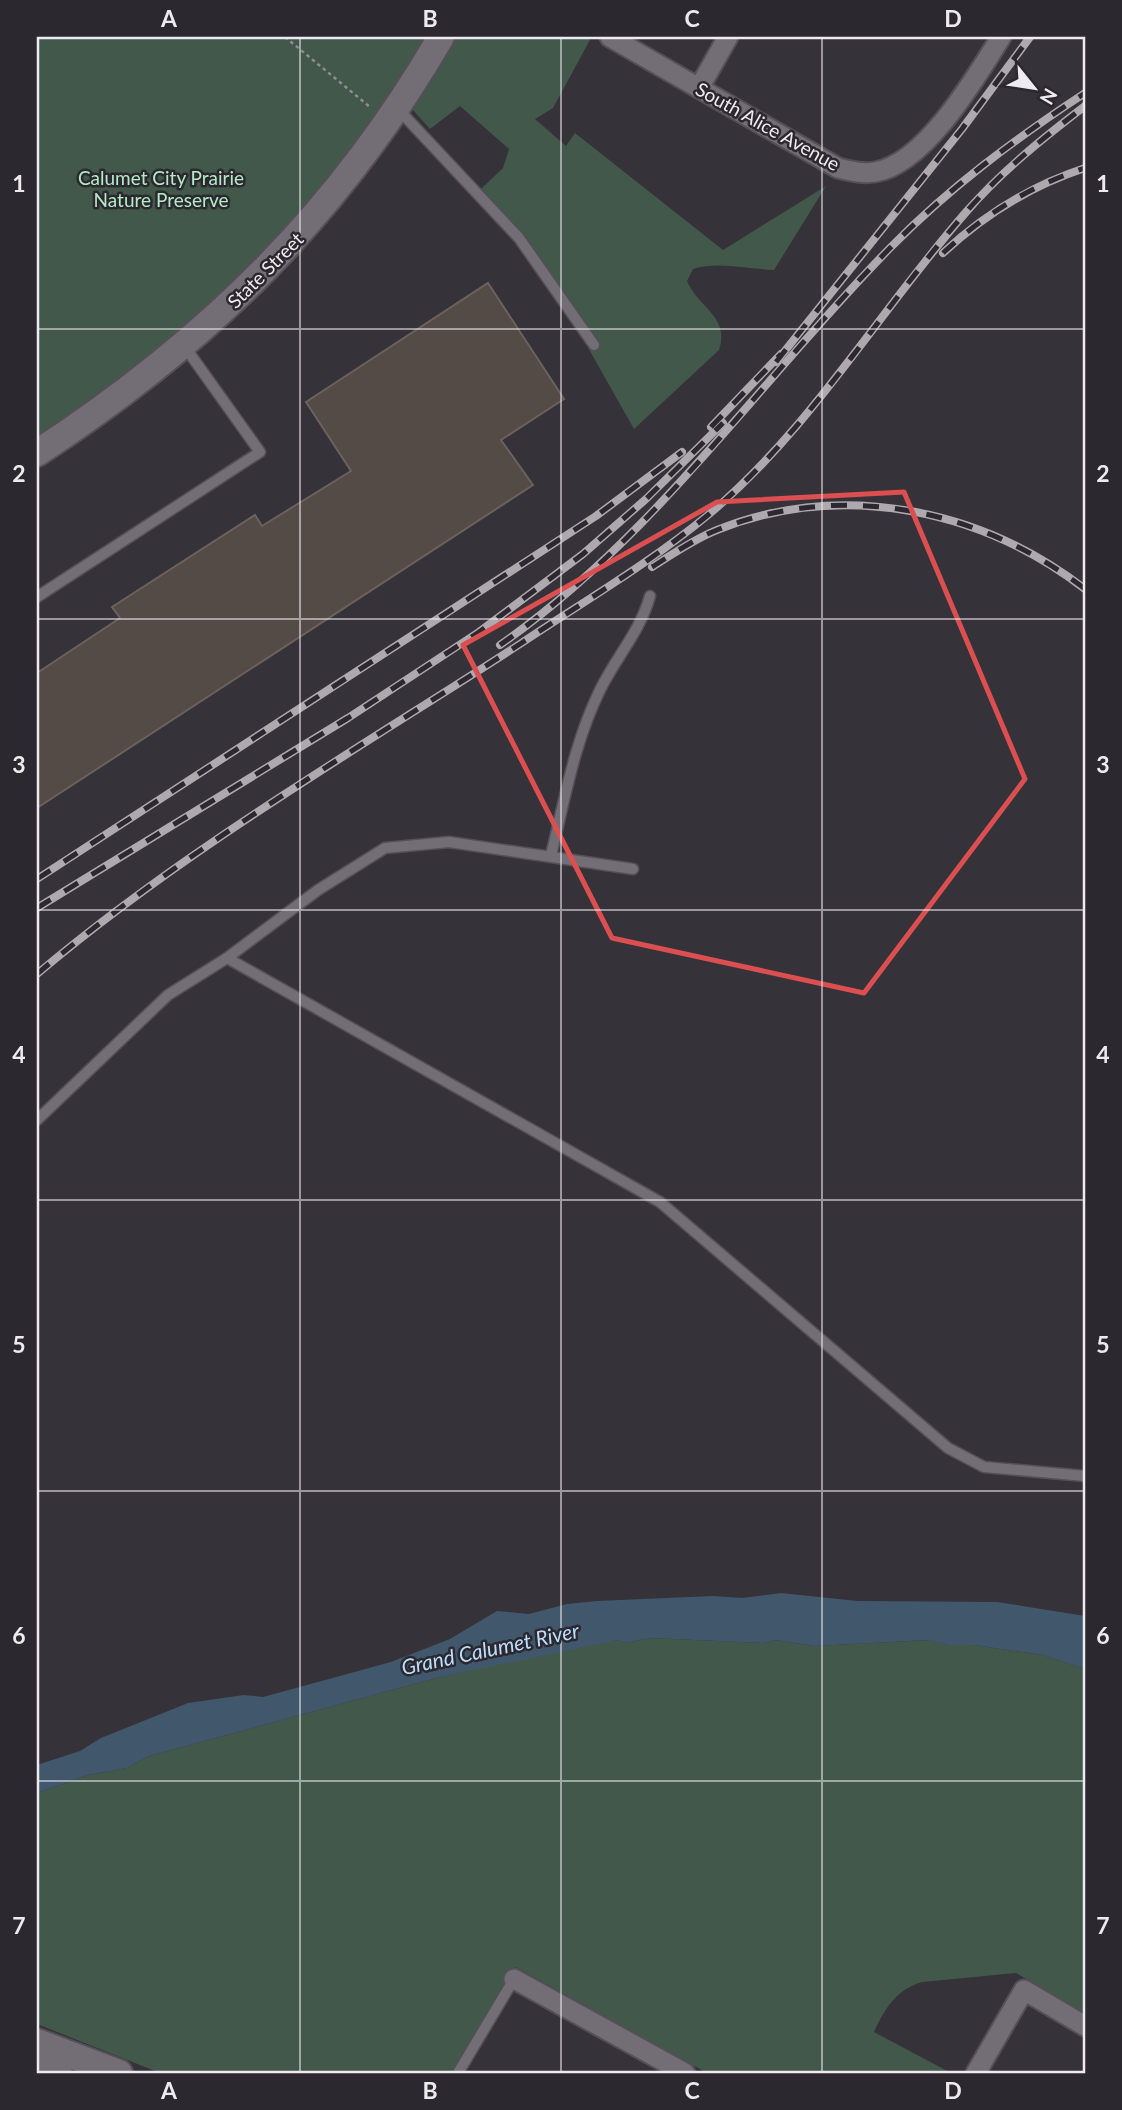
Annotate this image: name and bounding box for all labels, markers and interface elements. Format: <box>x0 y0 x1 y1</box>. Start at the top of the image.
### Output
text: A <box>160 4 178 32</box>
text: B <box>422 4 438 32</box>
text: C <box>684 4 700 32</box>
text: D <box>944 4 962 32</box>
north arrow <box>1000 52 1070 122</box>
street label: South Alice Avenue <box>692 77 844 175</box>
text: N <box>1036 85 1063 109</box>
park label: Calumet City Prairie Nature Preserve <box>78 166 244 211</box>
text: 1 <box>12 169 26 197</box>
text: 1 <box>1096 169 1110 197</box>
street label: State Street <box>222 227 308 313</box>
text: 2 <box>12 459 26 487</box>
text: 2 <box>1096 459 1110 487</box>
text: 3 <box>12 750 26 778</box>
text: 3 <box>1096 750 1110 778</box>
text: 4 <box>12 1040 26 1068</box>
text: 4 <box>1096 1040 1110 1068</box>
text: 5 <box>12 1330 26 1358</box>
text: 5 <box>1096 1330 1110 1358</box>
water label: Grand Calumet River <box>399 1617 582 1679</box>
text: 6 <box>12 1621 26 1649</box>
text: 6 <box>1096 1621 1110 1649</box>
text: 7 <box>12 1911 26 1939</box>
text: 7 <box>1096 1911 1110 1939</box>
text: A <box>160 2076 178 2104</box>
text: B <box>422 2076 438 2104</box>
text: C <box>684 2076 700 2104</box>
text: D <box>944 2076 962 2104</box>

